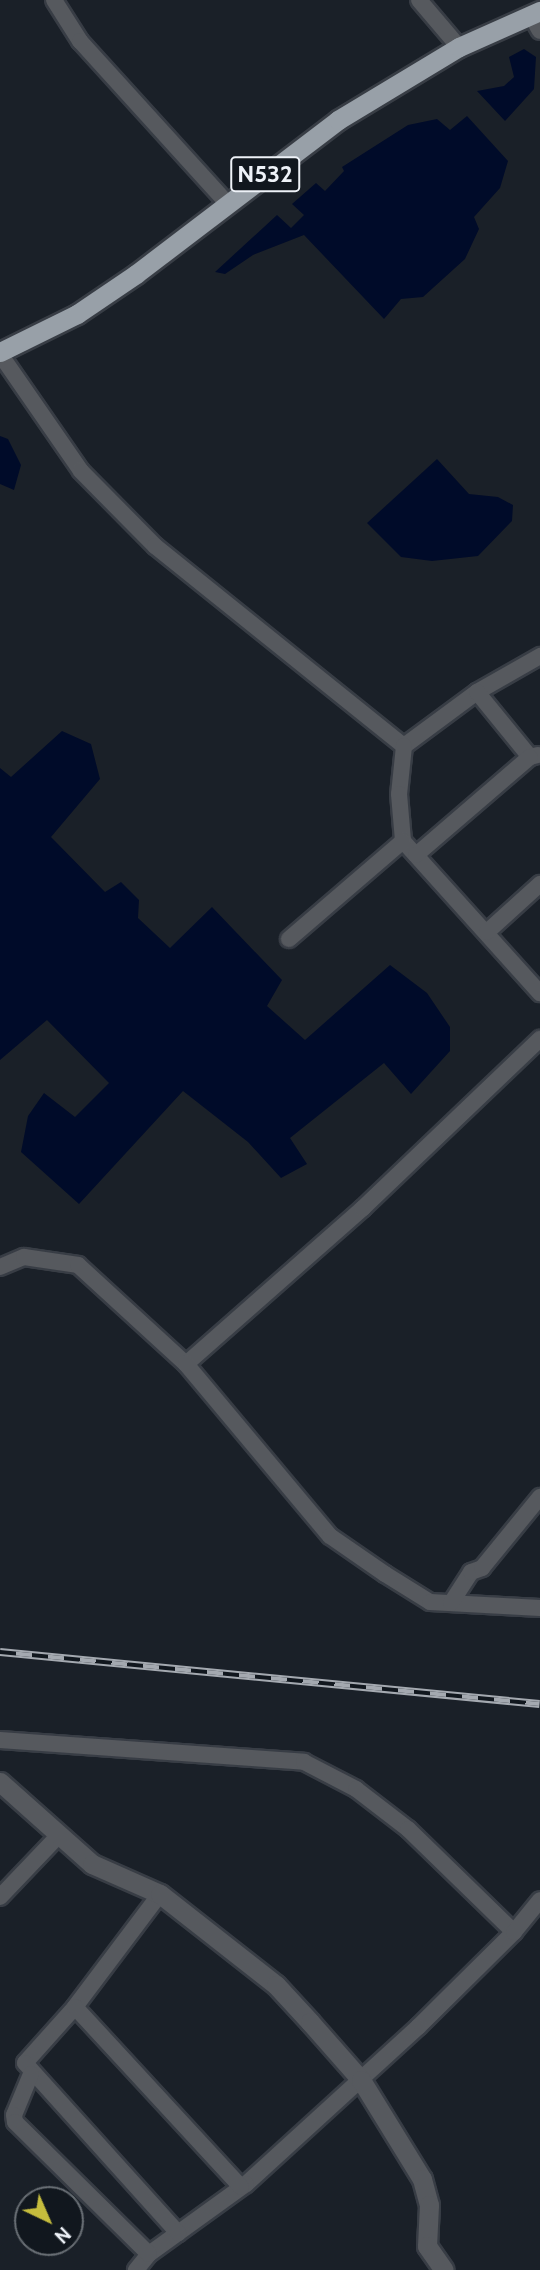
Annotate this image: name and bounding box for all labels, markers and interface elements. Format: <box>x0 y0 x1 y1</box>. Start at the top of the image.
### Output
road number: N532 <box>230 154 300 194</box>
north arrow <box>14 2186 84 2256</box>
text: N <box>50 2222 75 2248</box>

